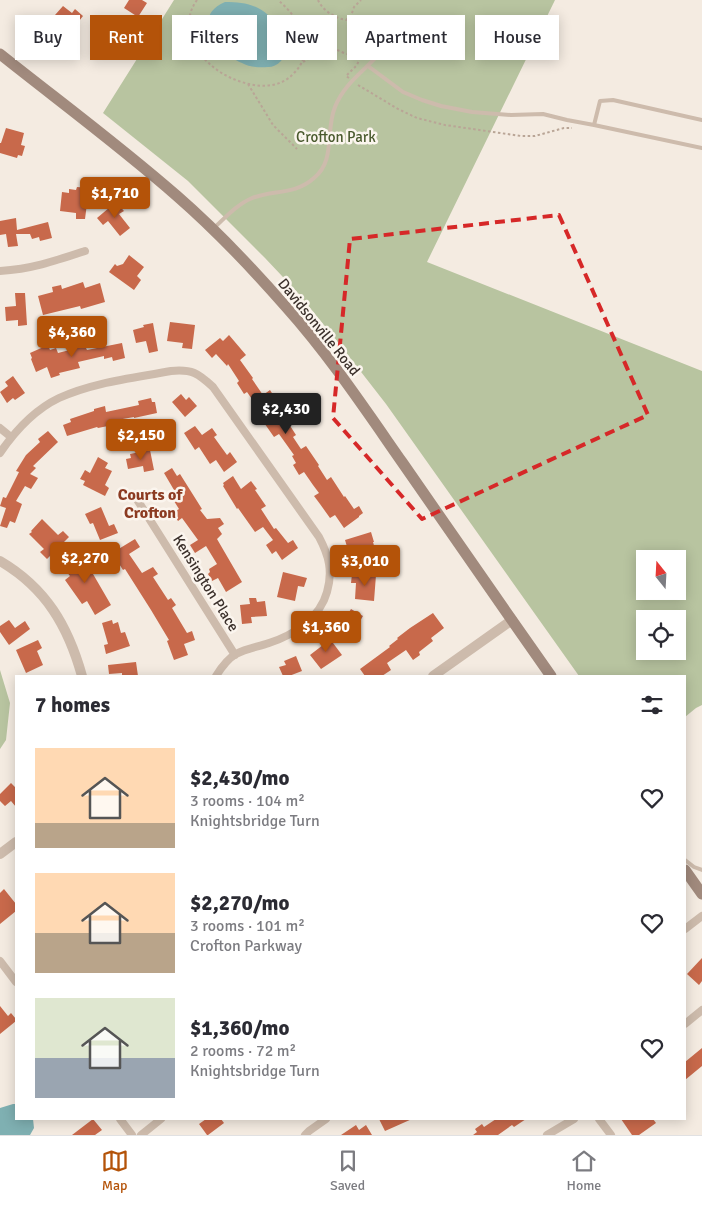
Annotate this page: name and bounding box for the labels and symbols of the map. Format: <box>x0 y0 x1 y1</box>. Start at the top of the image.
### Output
park label: Crofton Park <box>296 128 376 146</box>
pin: $1,710 <box>74 176 156 219</box>
street label: Davidsonville Road <box>274 275 364 379</box>
pin: $4,360 <box>31 316 113 358</box>
pin: $2,430 <box>245 392 327 435</box>
pin: $2,150 <box>100 418 182 461</box>
district label: Courts of Crofton <box>118 485 183 523</box>
street label: Kensington Place <box>169 531 243 635</box>
pin: $2,270 <box>44 542 126 584</box>
pin: $3,010 <box>324 544 406 587</box>
north arrow <box>636 550 686 600</box>
pin: $1,360 <box>285 610 367 653</box>

